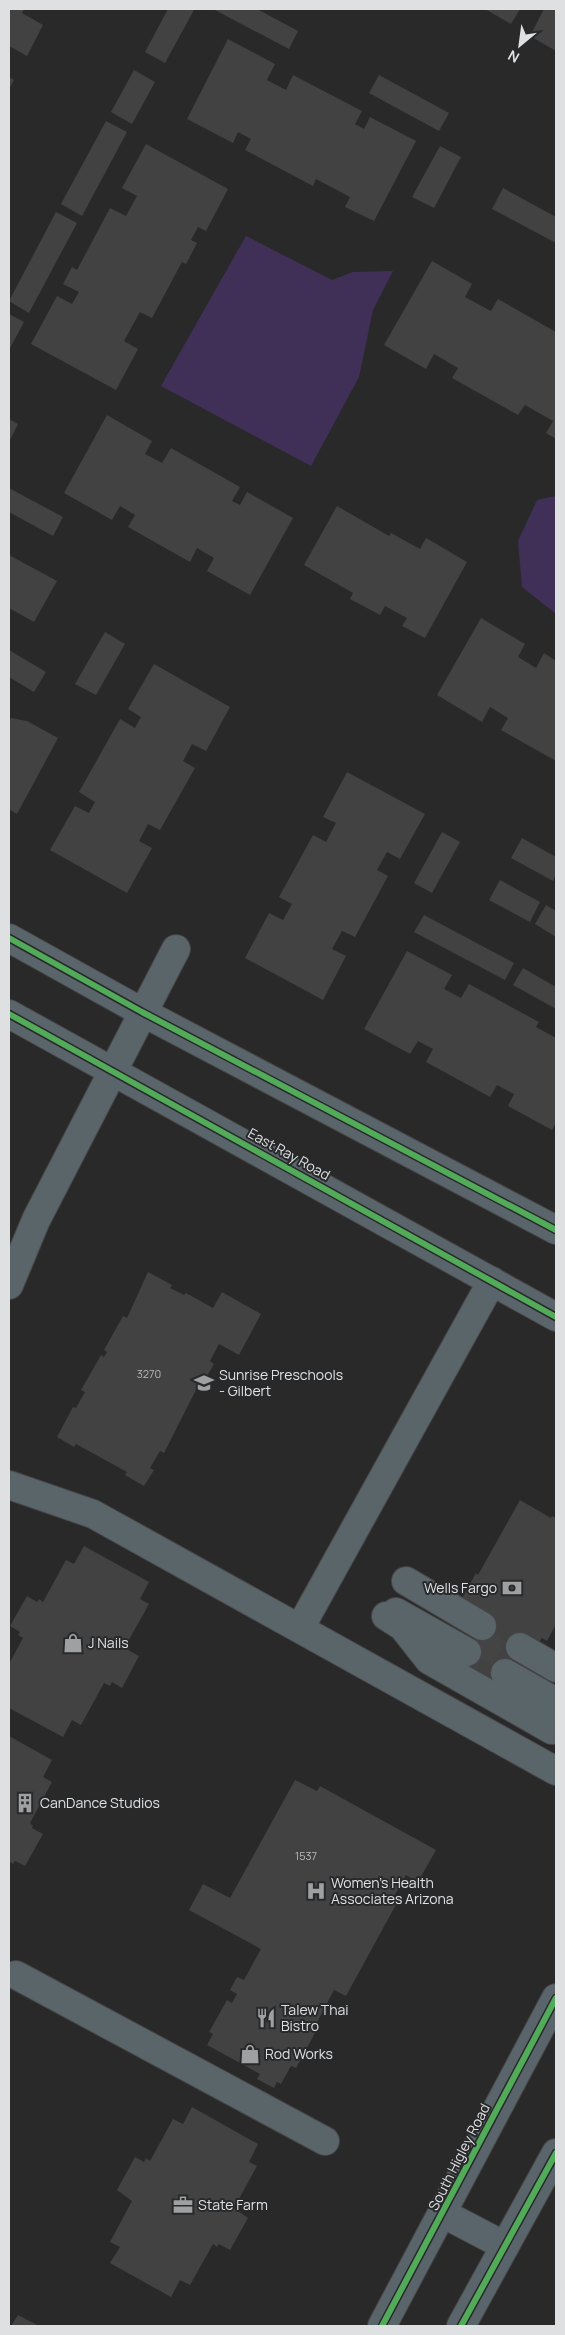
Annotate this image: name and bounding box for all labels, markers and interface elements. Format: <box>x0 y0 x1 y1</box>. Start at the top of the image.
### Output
north arrow <box>495 20 545 70</box>
text: N <box>504 46 522 68</box>
street label: East Ray Road <box>245 1123 334 1184</box>
place label: Sunrise Preschools - Gilbert <box>219 1365 343 1400</box>
house number: 3270 <box>137 1366 161 1381</box>
school or university icon: Sunrise Preschools - Gilbert <box>193 1372 215 1394</box>
bank icon: Wells Fargo <box>501 1577 523 1599</box>
place label: Wells Fargo <box>424 1578 497 1597</box>
shop icon: J Nails <box>62 1632 84 1654</box>
place label: J Nails <box>88 1633 129 1652</box>
building icon: CanDance Studios <box>14 1792 36 1814</box>
place label: CanDance Studios <box>40 1793 160 1812</box>
house number: 1537 <box>295 1848 317 1863</box>
place label: Women's Health Associates Arizona <box>331 1873 454 1908</box>
hospital icon: Women's Health Associates Arizona <box>305 1880 327 1902</box>
place label: Talew Thai Bistro <box>281 2000 349 2035</box>
restaurant icon: Talew Thai Bistro <box>255 2007 277 2029</box>
shop icon: Rod Works <box>239 2043 261 2065</box>
place label: Rod Works <box>265 2044 333 2063</box>
street label: South Higley Road <box>423 2100 494 2214</box>
office icon: State Farm <box>172 2194 194 2216</box>
place label: State Farm <box>198 2195 268 2214</box>

